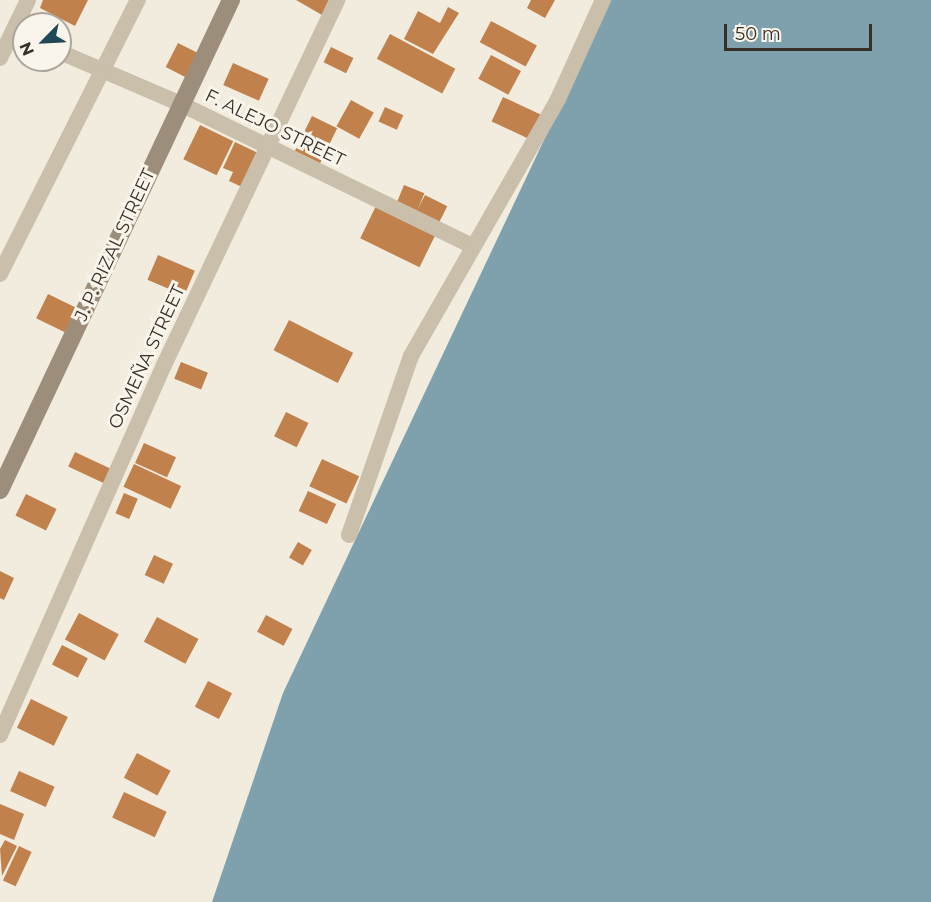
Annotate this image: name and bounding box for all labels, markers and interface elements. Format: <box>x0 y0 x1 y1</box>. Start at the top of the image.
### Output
north arrow <box>12 12 72 72</box>
scale bar <box>727 12 876 50</box>
text: 50 m <box>735 23 781 45</box>
text: N <box>16 39 38 58</box>
street label: F. ALEJO STREET <box>202 85 348 171</box>
street label: J. P. RIZAL STREET <box>70 165 160 325</box>
street label: OSMEÑA STREET <box>104 282 190 432</box>

